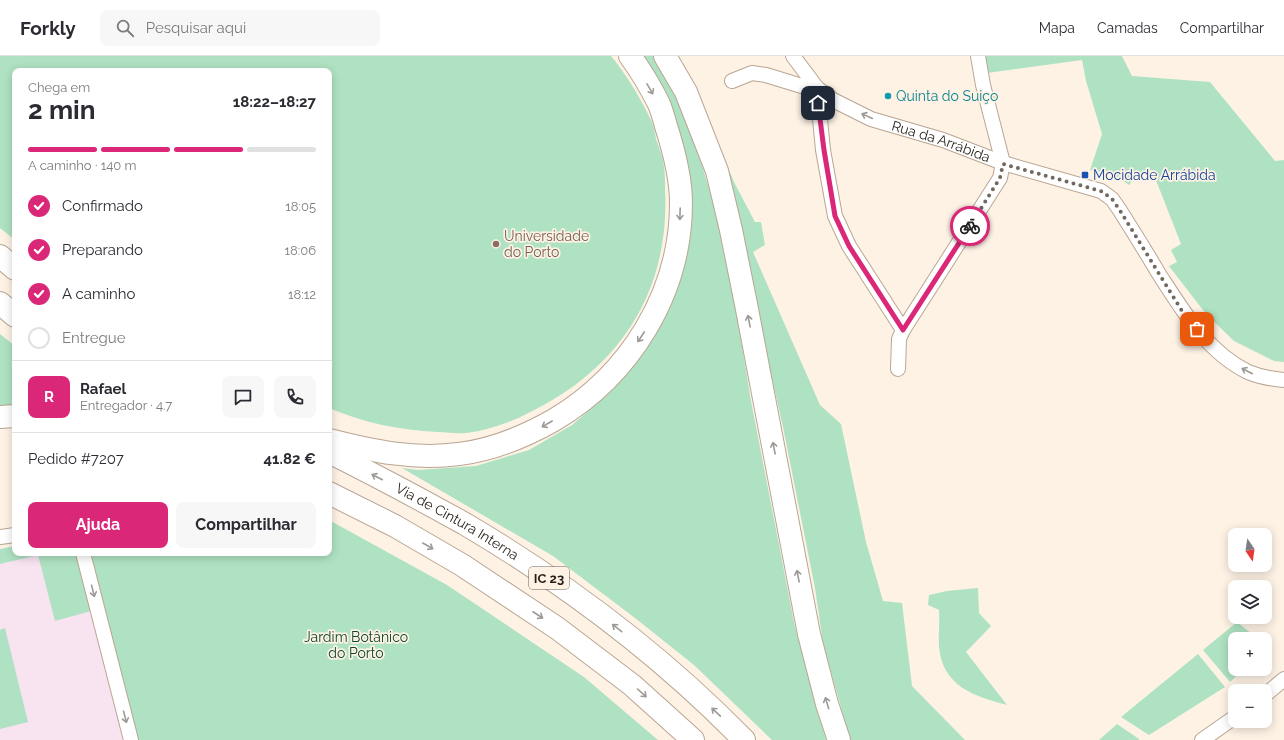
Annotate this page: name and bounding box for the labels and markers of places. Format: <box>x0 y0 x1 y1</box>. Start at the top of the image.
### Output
pin <box>801 86 835 120</box>
place label: Quinta do Suiço <box>896 88 998 104</box>
marker: Quinta do Suiço <box>883 91 893 101</box>
place label: Mocidade Arrábida <box>1093 167 1216 183</box>
marker: Mocidade Arrábida <box>1080 170 1090 180</box>
place label: Universidade do Porto <box>504 228 589 260</box>
marker: Universidade do Porto <box>491 239 501 249</box>
pin <box>1180 312 1214 346</box>

